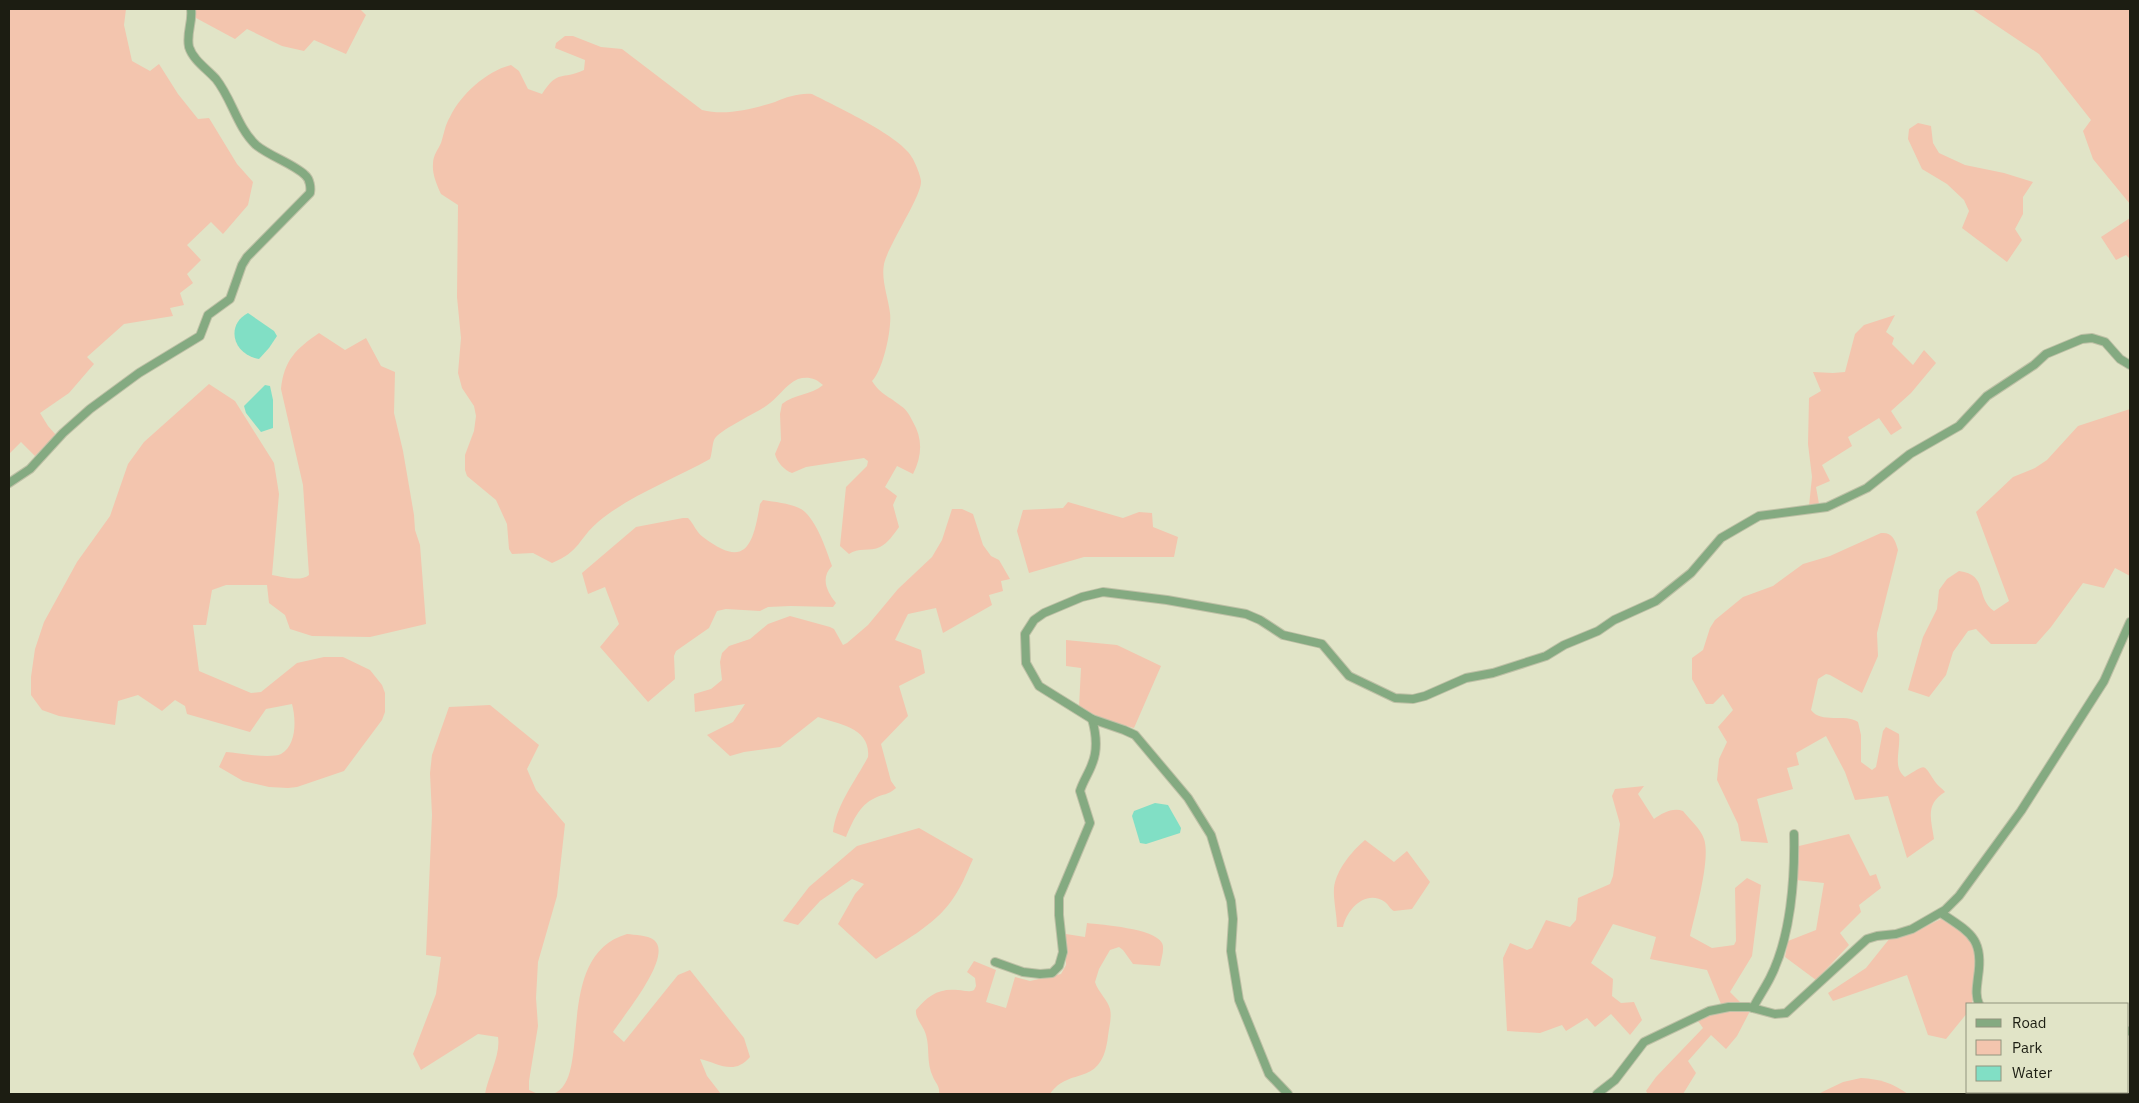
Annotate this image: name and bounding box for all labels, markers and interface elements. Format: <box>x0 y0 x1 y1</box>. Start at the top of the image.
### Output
legend <box>1966 1003 2129 1093</box>
text: Road <box>2012 1013 2047 1032</box>
text: Park <box>2012 1038 2042 1057</box>
text: Water <box>2012 1063 2053 1082</box>

